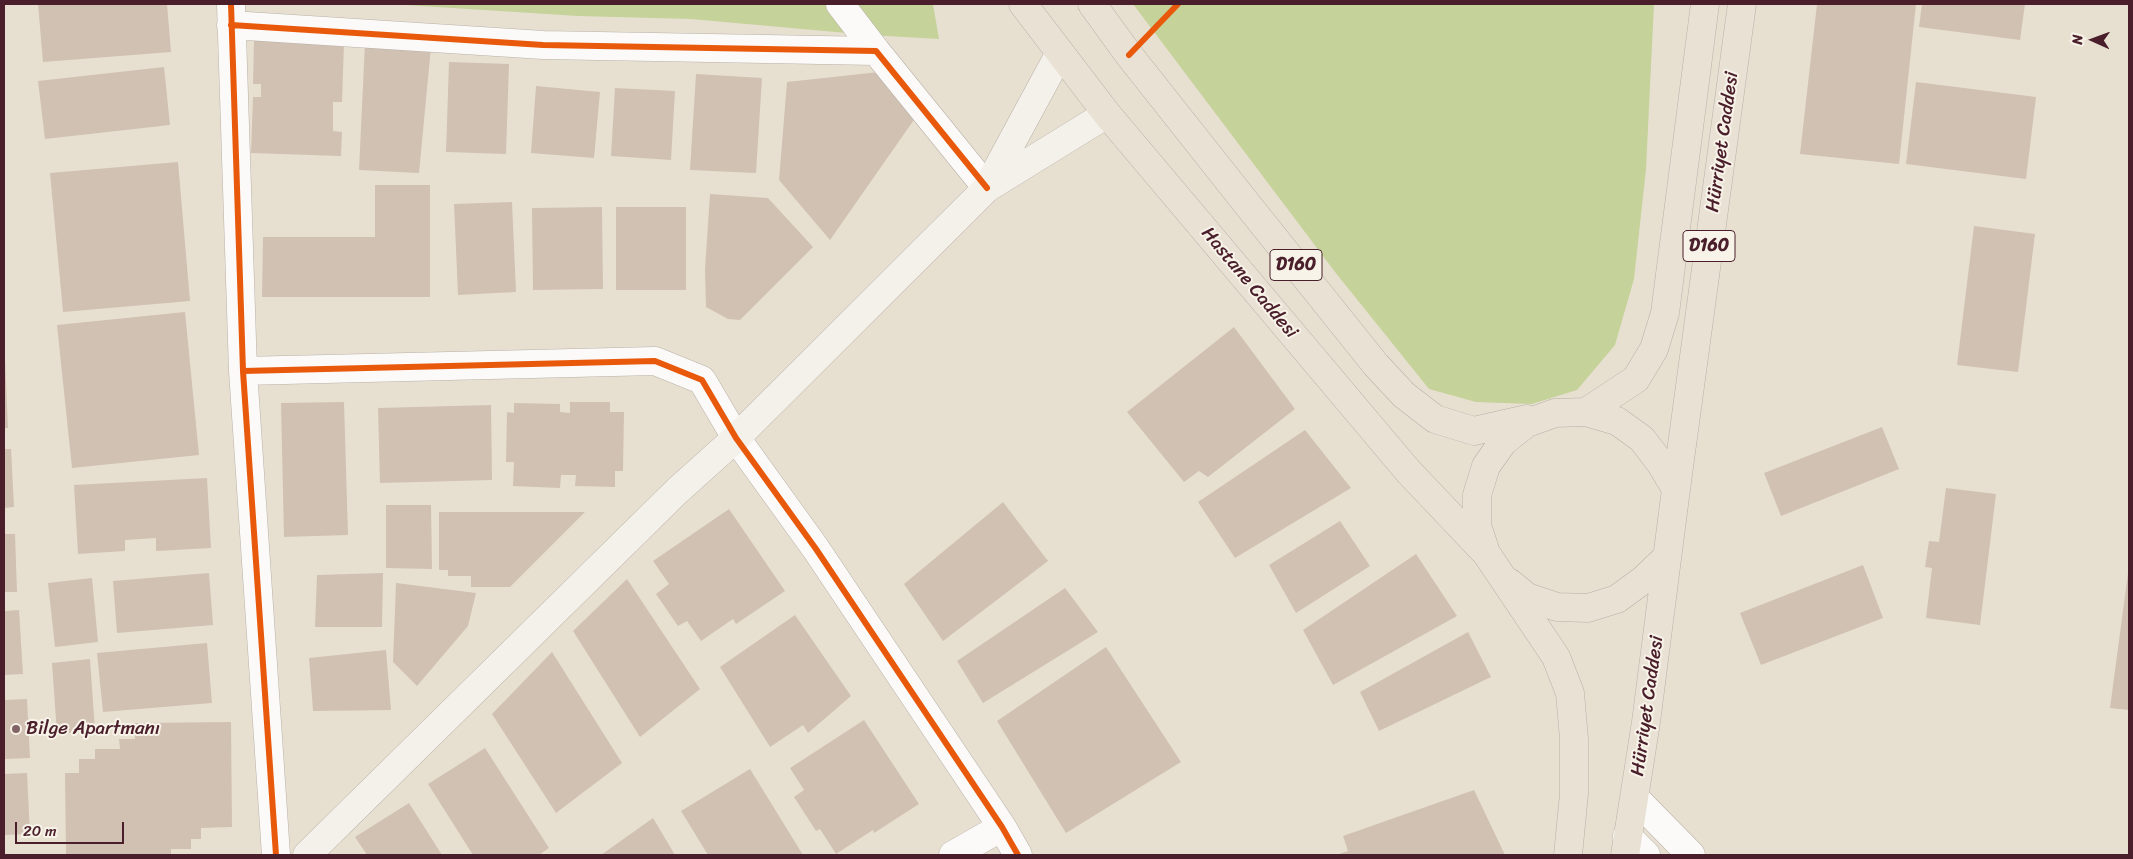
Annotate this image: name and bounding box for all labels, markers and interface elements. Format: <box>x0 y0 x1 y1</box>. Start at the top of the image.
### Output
north arrow <box>2068 15 2118 65</box>
text: N <box>2065 34 2090 45</box>
street label: Hürriyet Caddesi <box>1702 70 1744 214</box>
street label: Hastane Caddesi <box>1196 223 1302 343</box>
road number: D160 <box>1683 230 1735 262</box>
road number: D160 <box>1270 250 1322 280</box>
street label: Hürriyet Caddesi <box>1627 634 1669 778</box>
place label: Bilge Apartmanı <box>26 718 160 740</box>
marker: Bilge Apartmanı <box>10 723 22 735</box>
scale bar <box>18 812 126 844</box>
text: 20 m <box>23 818 57 844</box>

